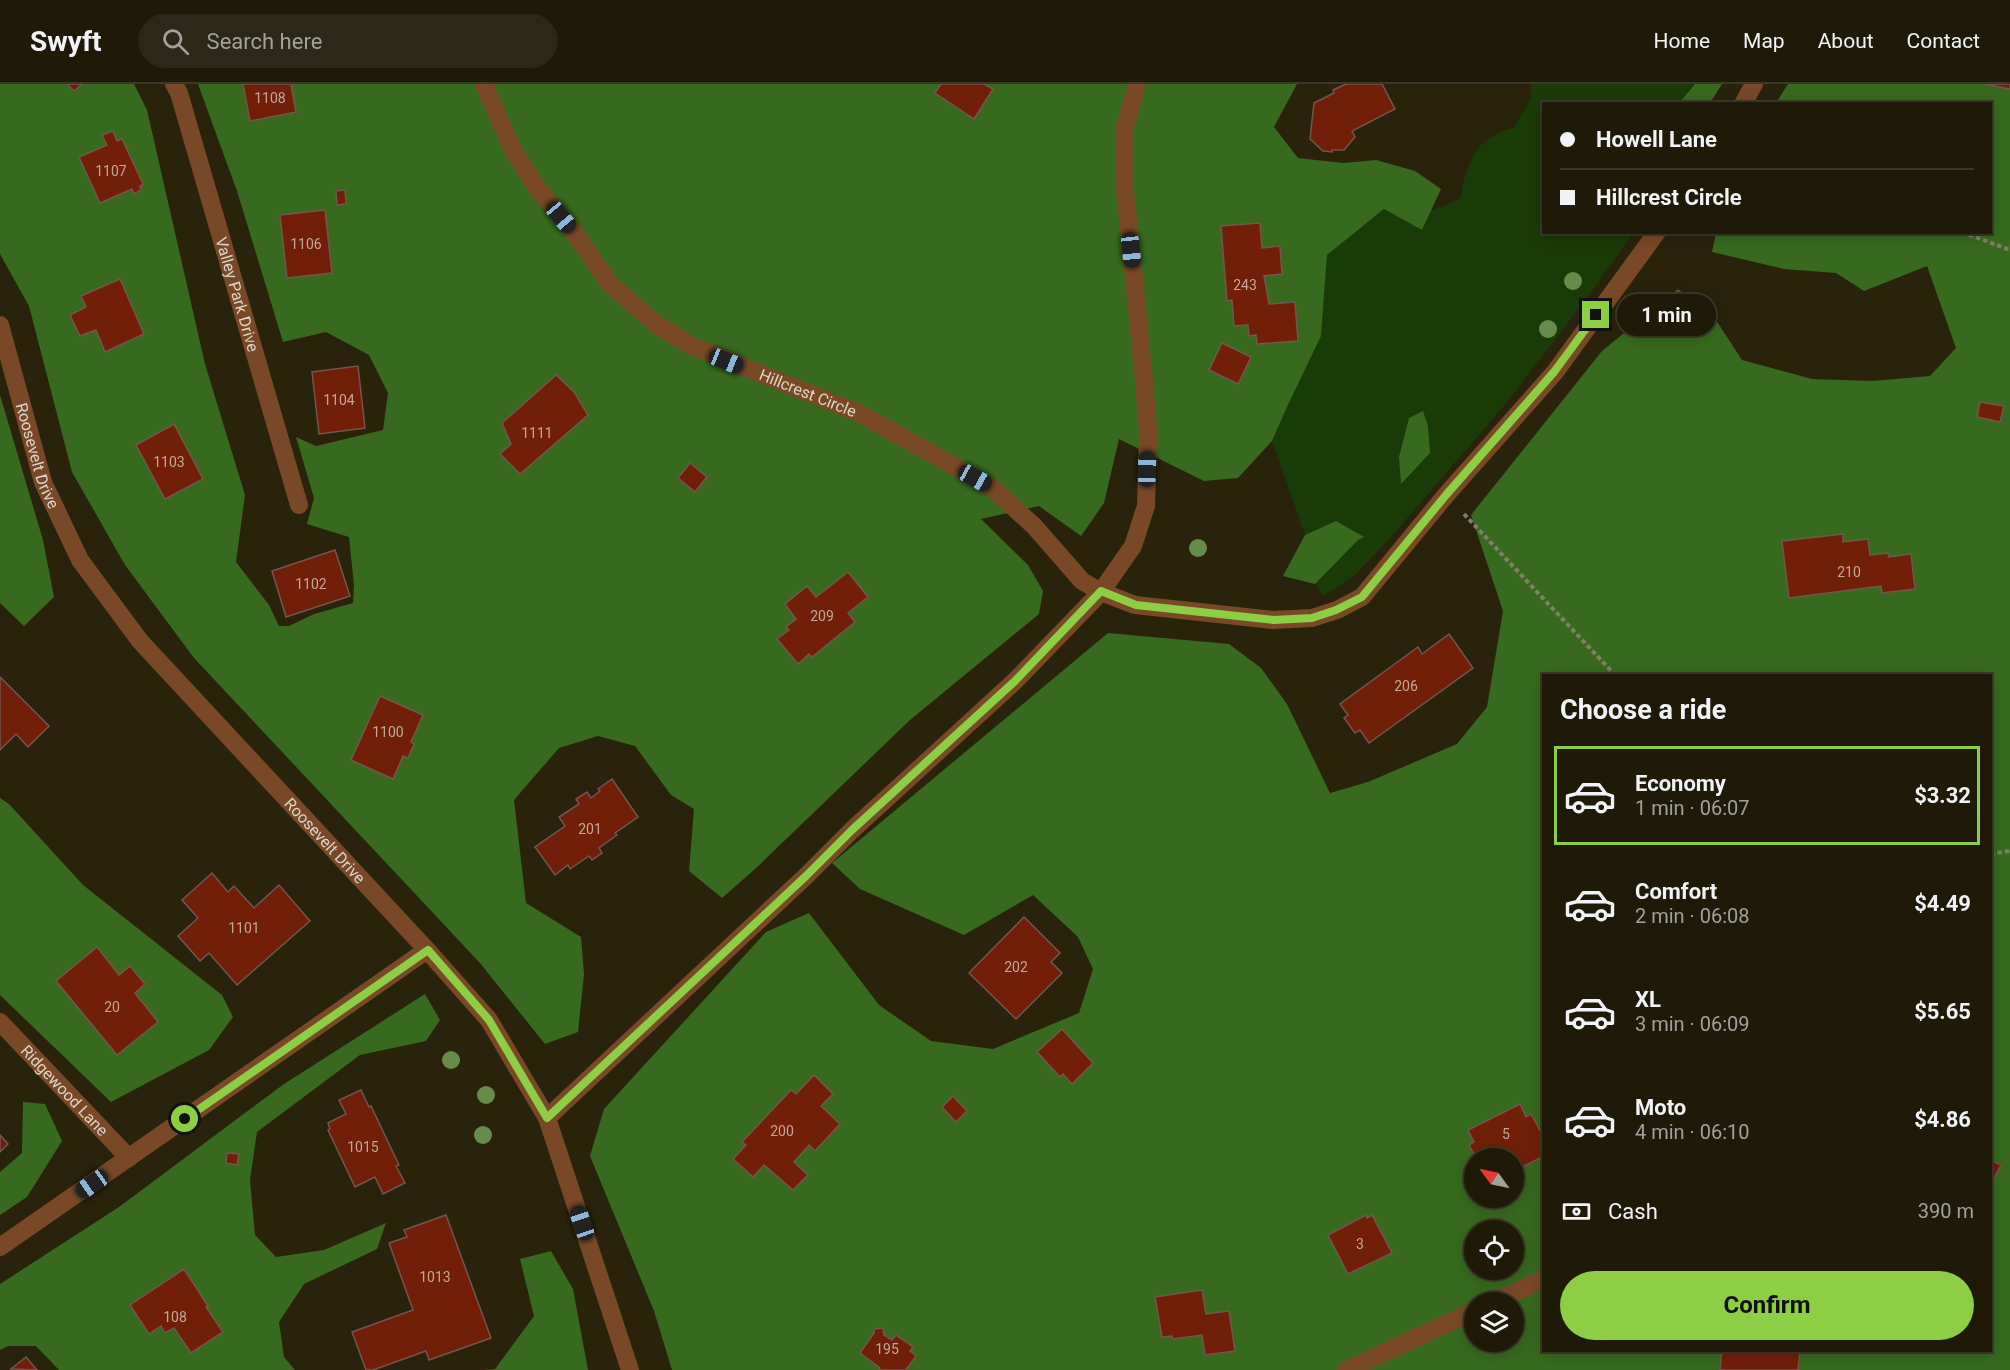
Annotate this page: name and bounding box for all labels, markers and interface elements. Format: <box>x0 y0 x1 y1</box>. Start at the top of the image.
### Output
search box <box>138 14 558 68</box>
text: Swyft <box>30 25 102 58</box>
icon: search <box>159 25 192 58</box>
text: Search here <box>207 29 322 54</box>
text: Home <box>1654 29 1710 53</box>
text: Map <box>1743 29 1785 53</box>
text: About <box>1818 29 1874 53</box>
text: Contact <box>1907 29 1980 53</box>
house number: 1108 <box>254 90 286 106</box>
text: Howell Lane <box>1596 127 1717 152</box>
house number: 1107 <box>95 163 127 179</box>
text: Hillcrest Circle <box>1596 185 1742 210</box>
car <box>543 197 579 237</box>
car <box>1120 231 1142 269</box>
street label: Valley Park Drive <box>212 235 263 354</box>
house number: 1106 <box>290 236 322 252</box>
house number: 243 <box>1233 277 1257 293</box>
callout: 1 min <box>1617 294 1716 336</box>
route end <box>1582 301 1609 328</box>
text: 1 min <box>1641 303 1692 327</box>
car <box>706 346 746 376</box>
street label: Hillcrest Circle <box>757 365 859 421</box>
house number: 1104 <box>323 392 355 408</box>
street label: Roosevelt Drive <box>12 401 64 512</box>
house number: 1111 <box>521 425 553 441</box>
car <box>1138 451 1156 487</box>
house number: 1103 <box>153 454 185 470</box>
car <box>955 461 995 495</box>
house number: 210 <box>1837 564 1861 580</box>
house number: 1102 <box>295 576 327 592</box>
house number: 209 <box>810 608 834 624</box>
house number: 206 <box>1394 678 1418 694</box>
text: Choose a ride <box>1560 694 1726 726</box>
house number: 1100 <box>372 724 404 740</box>
icon: car <box>1563 769 1617 823</box>
text: Economy <box>1635 771 1726 796</box>
text: $3.32 <box>1914 783 1971 808</box>
street label: Roosevelt Drive <box>281 794 370 887</box>
text: 1 min · 06:07 <box>1635 796 1750 820</box>
house number: 201 <box>578 821 602 837</box>
icon: car <box>1563 877 1617 931</box>
text: Comfort <box>1635 879 1717 904</box>
text: $4.49 <box>1914 891 1971 916</box>
text: 2 min · 06:08 <box>1635 904 1750 928</box>
house number: 1101 <box>228 920 260 936</box>
house number: 202 <box>1004 959 1028 975</box>
icon: car <box>1563 985 1617 1039</box>
text: XL <box>1635 987 1661 1012</box>
house number: 20 <box>104 999 120 1015</box>
text: $5.65 <box>1914 999 1971 1024</box>
text: 3 min · 06:09 <box>1635 1012 1750 1036</box>
street label: Ridgewood Lane <box>17 1041 112 1140</box>
icon: car <box>1563 1093 1617 1147</box>
text: Moto <box>1635 1095 1686 1120</box>
route start <box>171 1105 198 1132</box>
text: $4.86 <box>1914 1107 1971 1132</box>
text: 4 min · 06:10 <box>1635 1120 1750 1144</box>
house number: 200 <box>770 1123 794 1139</box>
house number: 5 <box>1502 1126 1510 1142</box>
house number: 1015 <box>347 1139 379 1155</box>
north arrow <box>1464 1148 1524 1208</box>
map controls <box>1464 1148 1524 1352</box>
car <box>72 1166 112 1202</box>
icon: cash <box>1560 1195 1593 1228</box>
text: Cash <box>1608 1199 1658 1224</box>
text: 390 m <box>1918 1199 1974 1223</box>
car <box>568 1203 596 1243</box>
button: locate <box>1464 1220 1524 1280</box>
house number: 3 <box>1356 1236 1364 1252</box>
house number: 1013 <box>419 1269 451 1285</box>
button: Confirm <box>1560 1271 1974 1340</box>
button: layers <box>1464 1292 1524 1352</box>
house number: 108 <box>163 1309 187 1325</box>
house number: 195 <box>875 1341 899 1357</box>

